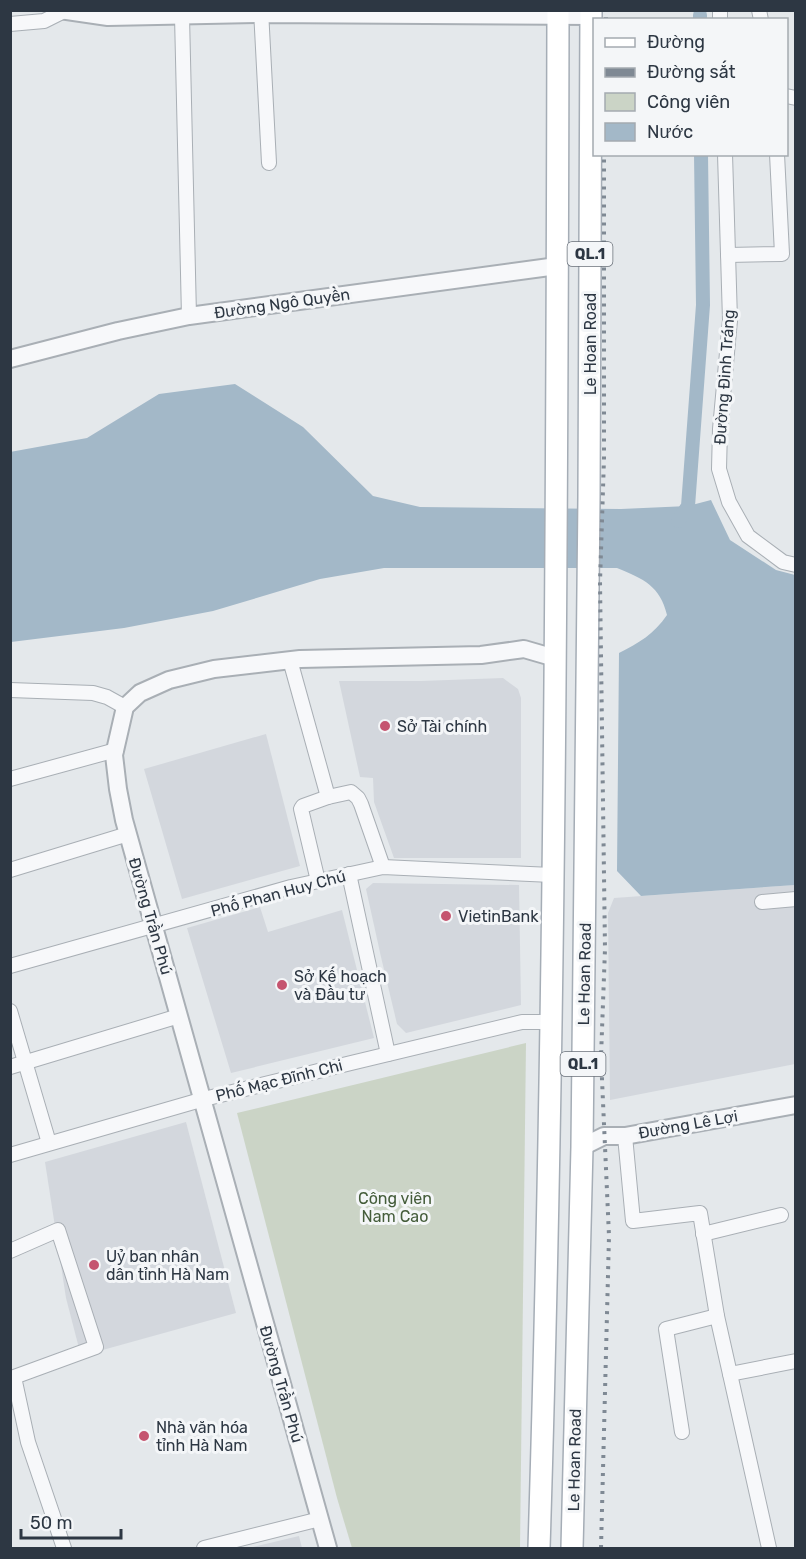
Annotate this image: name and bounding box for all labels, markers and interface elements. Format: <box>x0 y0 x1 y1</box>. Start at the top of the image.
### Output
legend <box>593 18 788 156</box>
text: Đường <box>647 31 705 53</box>
text: Đường sắt <box>647 60 736 83</box>
text: Công viên <box>647 91 730 113</box>
text: Nước <box>647 121 693 143</box>
road number: QL.1 <box>568 242 612 266</box>
street label: Đường Ngô Quyền <box>213 283 351 322</box>
street label: Le Hoan Road <box>581 293 600 395</box>
street label: Đường Đinh Tráng <box>710 309 739 445</box>
place label: Sở Tài chính <box>397 717 487 736</box>
marker: Sở Tài chính <box>378 719 392 733</box>
street label: Đường Trần Phú <box>125 855 178 977</box>
street label: Phố Phan Huy Chú <box>208 865 348 921</box>
place label: VietinBank <box>458 907 539 926</box>
marker: VietinBank <box>439 909 453 923</box>
street label: Le Hoan Road <box>574 922 595 1026</box>
place label: Sở Kế hoạch và Đầu tư <box>294 966 387 1004</box>
marker: Sở Kế hoạch và Đầu tư <box>275 978 289 992</box>
road number: QL.1 <box>560 1052 606 1076</box>
street label: Phố Mạc Đĩnh Chi <box>213 1054 345 1105</box>
street label: Đường Lê Lợi <box>637 1106 739 1143</box>
park label: Công viên Nam Cao <box>358 1189 432 1226</box>
place label: Uỷ ban nhân dân tỉnh Hà Nam <box>106 1247 229 1284</box>
marker: Uỷ ban nhân dân tỉnh Hà Nam <box>87 1258 101 1272</box>
street label: Đường Trần Phú <box>256 1323 309 1445</box>
street label: Le Hoan Road <box>564 1408 585 1512</box>
place label: Nhà văn hóa tỉnh Hà Nam <box>156 1418 248 1455</box>
marker: Nhà văn hóa tỉnh Hà Nam <box>137 1429 151 1443</box>
scale bar <box>21 1502 122 1540</box>
text: 50 m <box>30 1512 73 1534</box>

